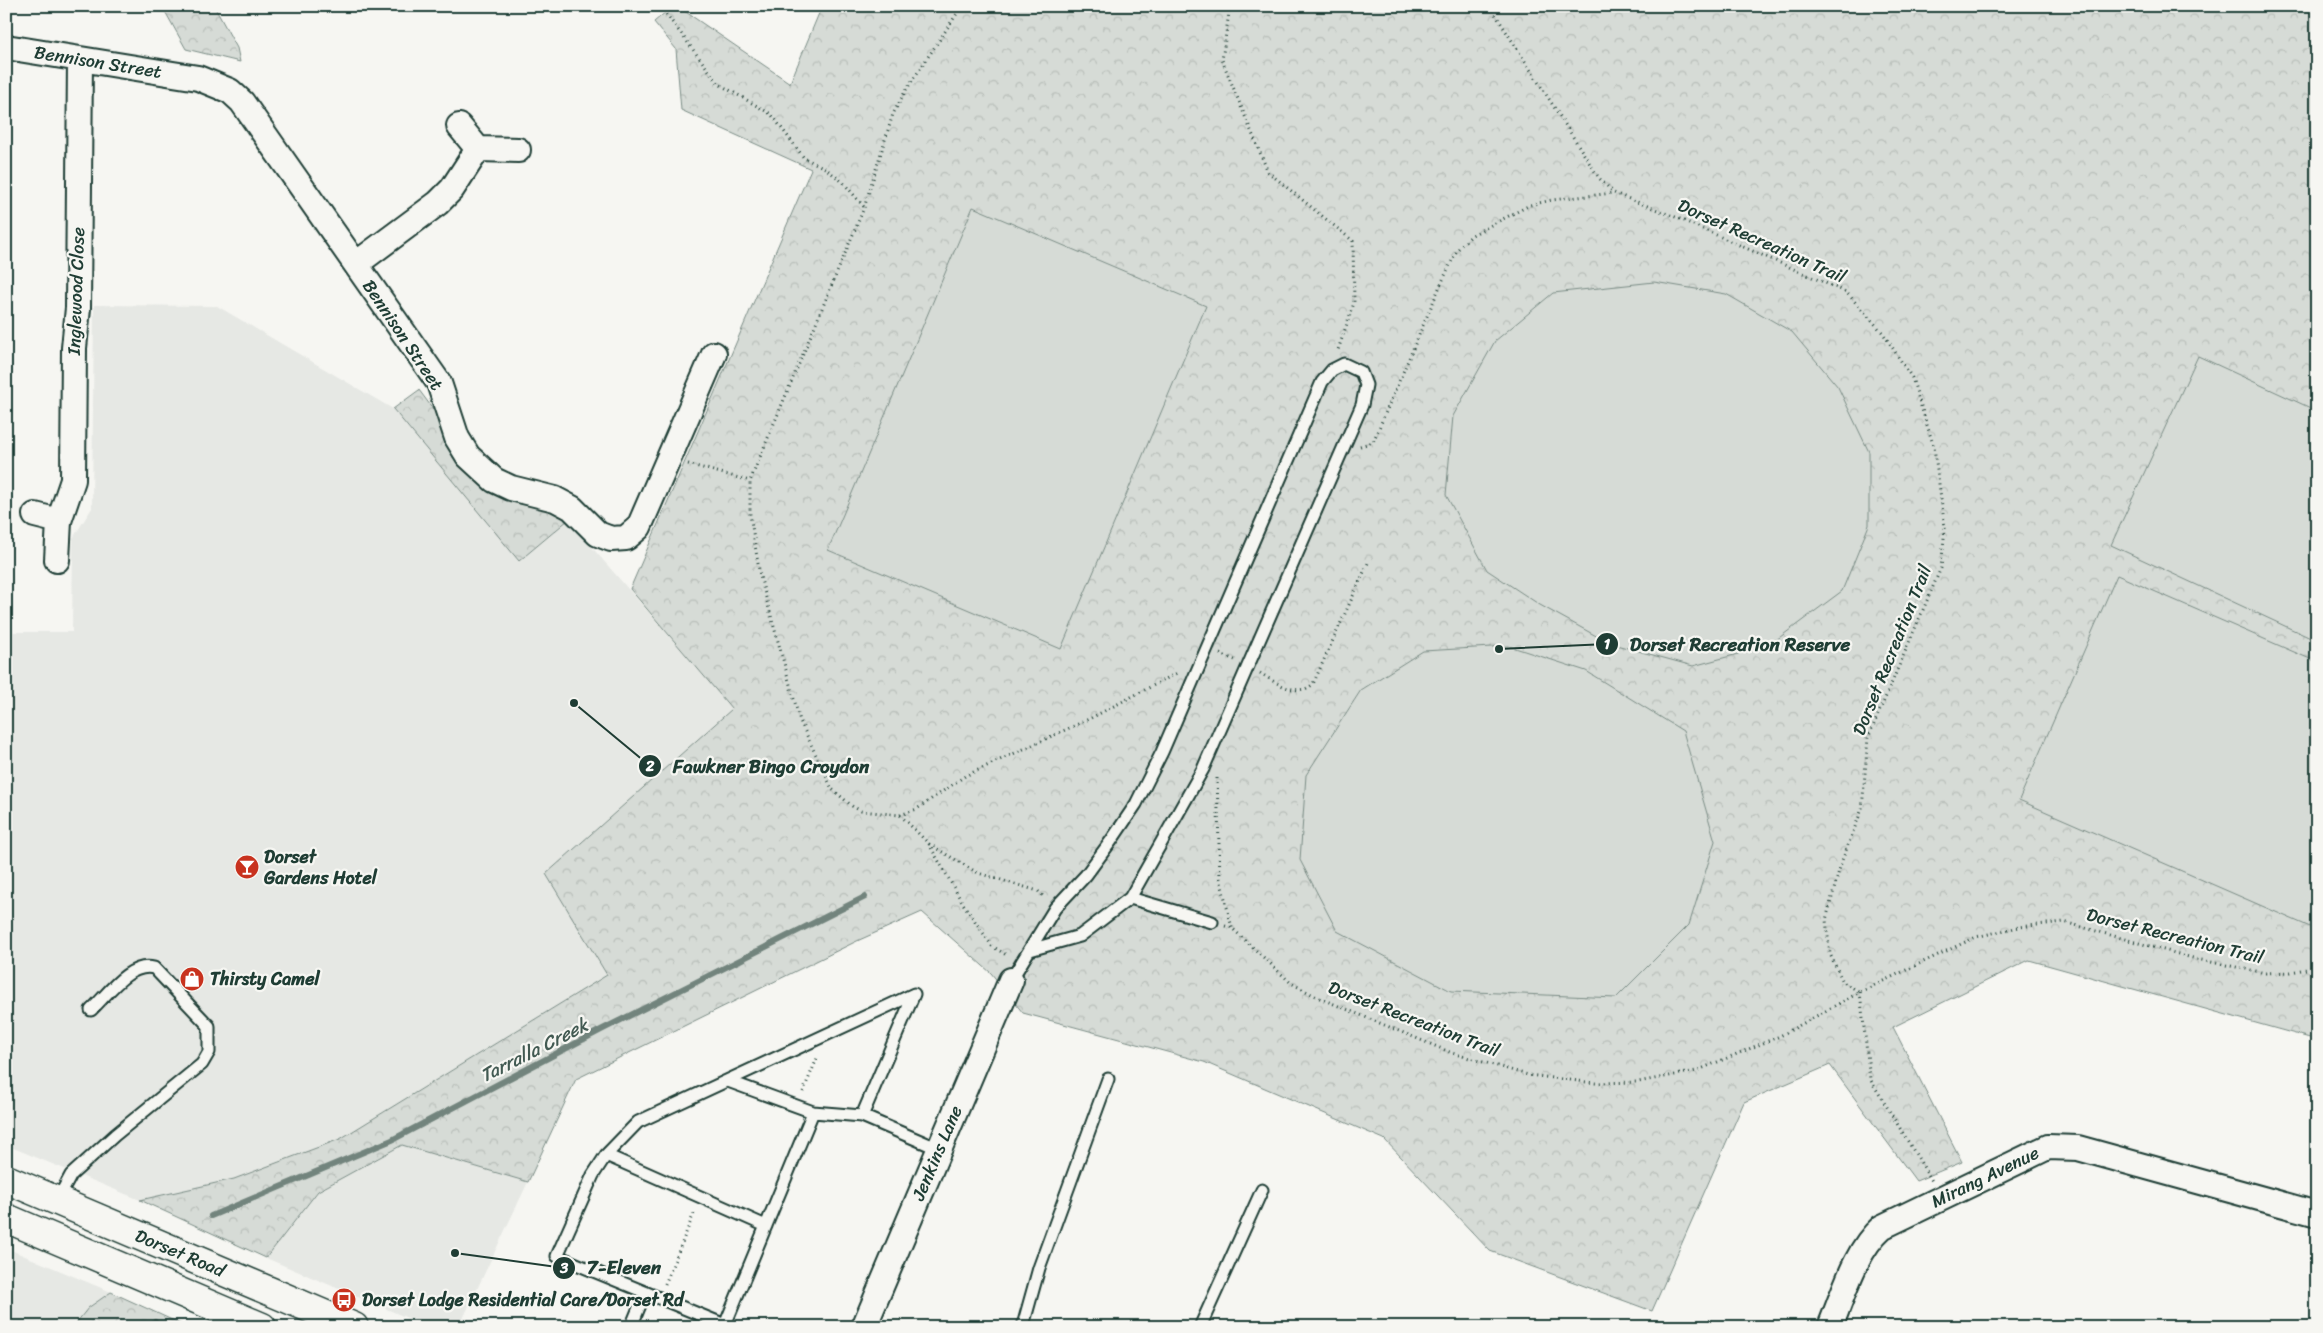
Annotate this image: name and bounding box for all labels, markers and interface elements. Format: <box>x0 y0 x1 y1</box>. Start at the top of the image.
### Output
street label: Bennison Street <box>32 36 164 88</box>
street label: Dorset Recreation Trail <box>1673 189 1852 293</box>
street label: Inglewood Close <box>58 226 94 357</box>
street label: Bennison Street <box>354 273 452 397</box>
street label: Dorset Recreation Trail <box>1843 559 1941 740</box>
callout: Dorset Recreation Reserve <box>1595 627 1861 661</box>
text: Dorset Recreation Reserve <box>1630 628 1850 661</box>
text: 1 <box>1604 631 1611 657</box>
callout: Fawkner Bingo Croydon <box>638 749 879 783</box>
text: Fawkner Bingo Croydon <box>672 750 870 783</box>
text: 2 <box>645 753 655 779</box>
place label: Dorset Gardens Hotel <box>263 841 378 894</box>
bar icon: Dorset Gardens Hotel <box>234 854 260 880</box>
street label: Dorset Recreation Trail <box>2083 899 2268 974</box>
place label: Thirsty Camel <box>210 963 320 995</box>
shop icon: Thirsty Camel <box>179 966 205 992</box>
street label: Dorset Recreation Trail <box>1323 972 1505 1067</box>
water label: Tarralla Creek <box>474 1008 595 1092</box>
street label: Jenkins Lane <box>902 1100 971 1207</box>
street label: Mirang Avenue <box>1925 1137 2045 1217</box>
street label: Dorset Road <box>130 1220 231 1287</box>
callout: 7-Eleven <box>552 1251 671 1285</box>
text: 7-Eleven <box>587 1251 662 1284</box>
text: 3 <box>559 1255 569 1281</box>
place label: Dorset Lodge Residential Care/Dorset Rd <box>362 1284 685 1316</box>
bus stop icon: Dorset Lodge Residential Care/Dorset Rd <box>331 1287 357 1313</box>

